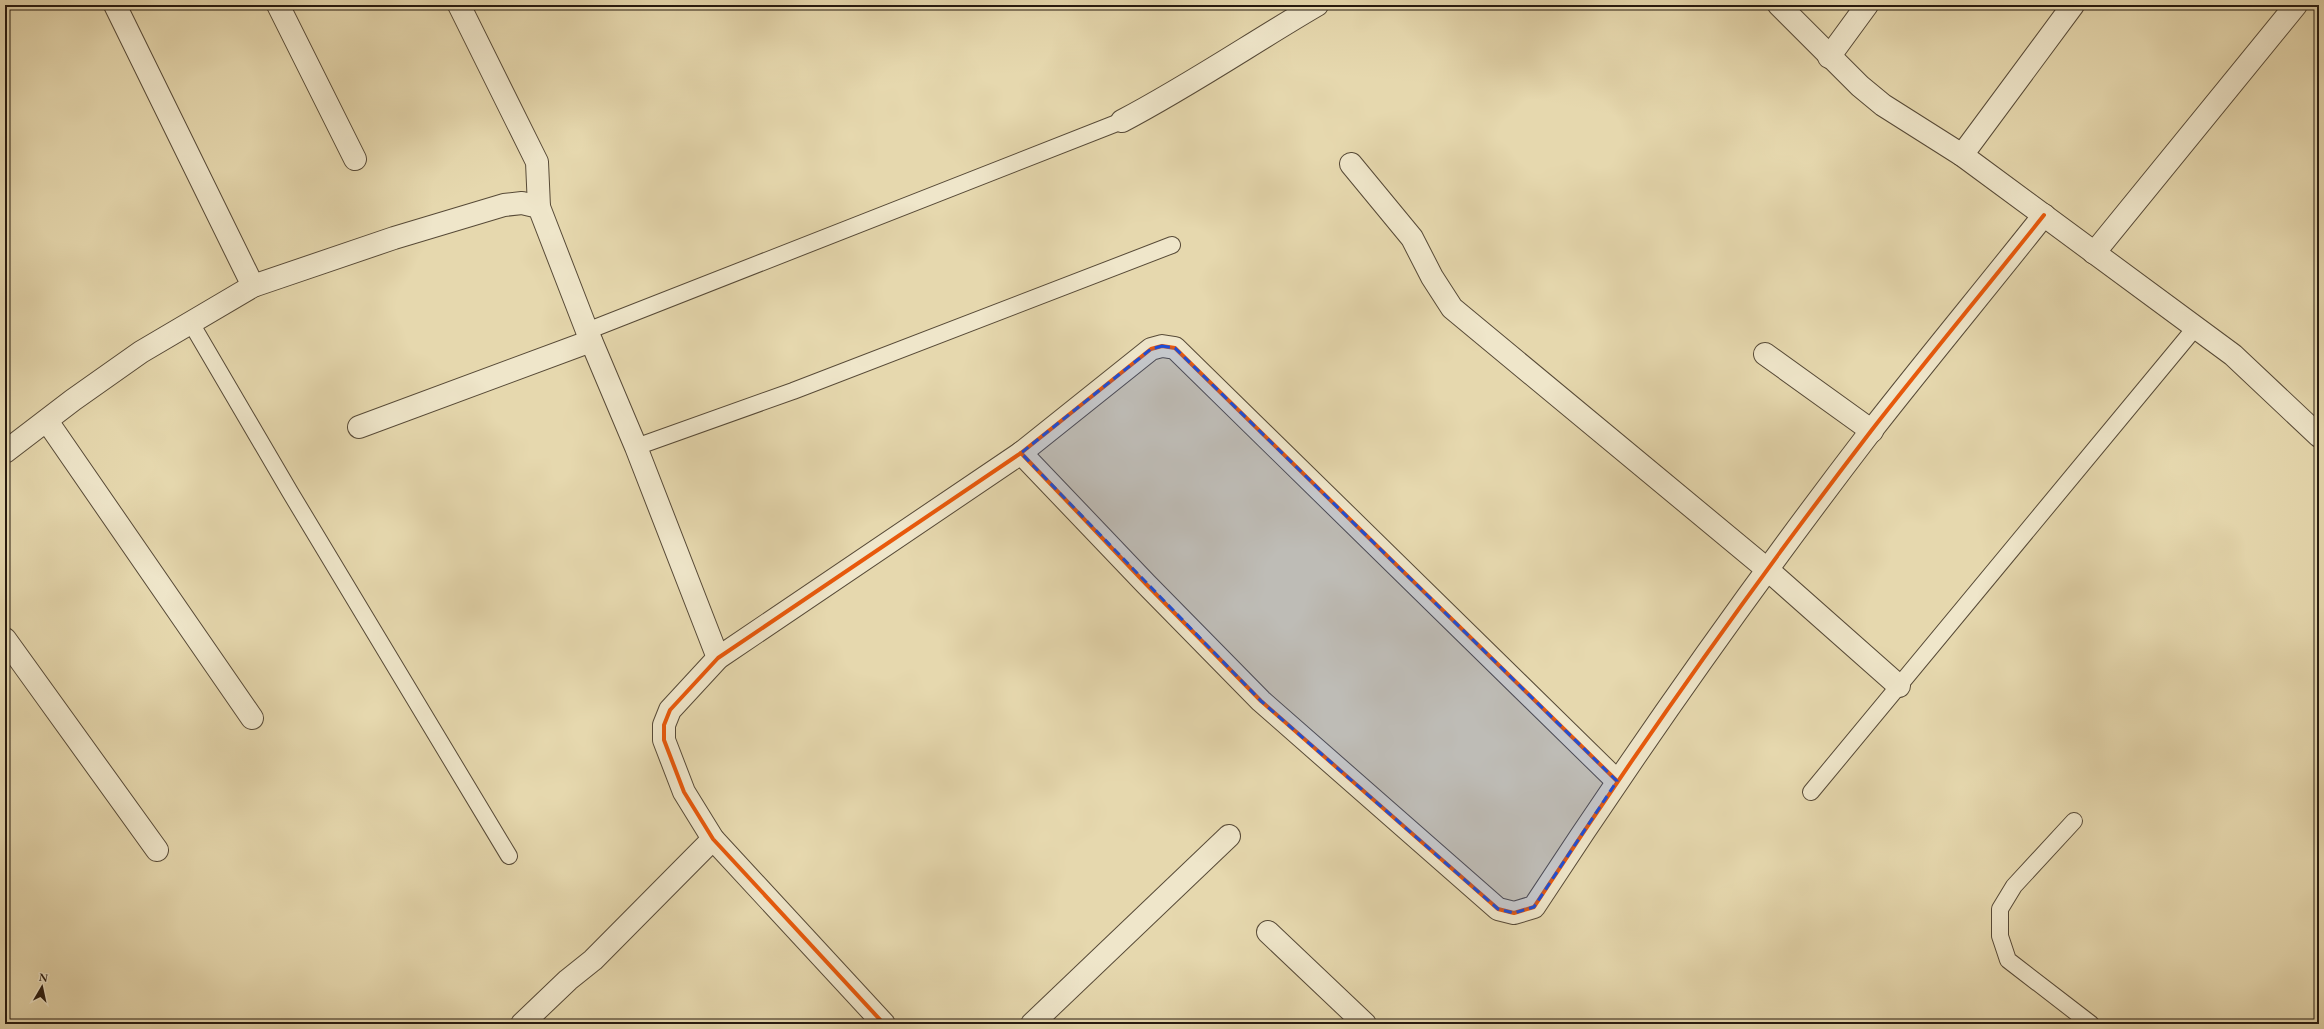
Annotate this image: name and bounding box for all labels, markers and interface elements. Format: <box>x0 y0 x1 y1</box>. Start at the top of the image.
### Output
north arrow <box>22 967 62 1007</box>
text: N <box>38 970 49 985</box>

